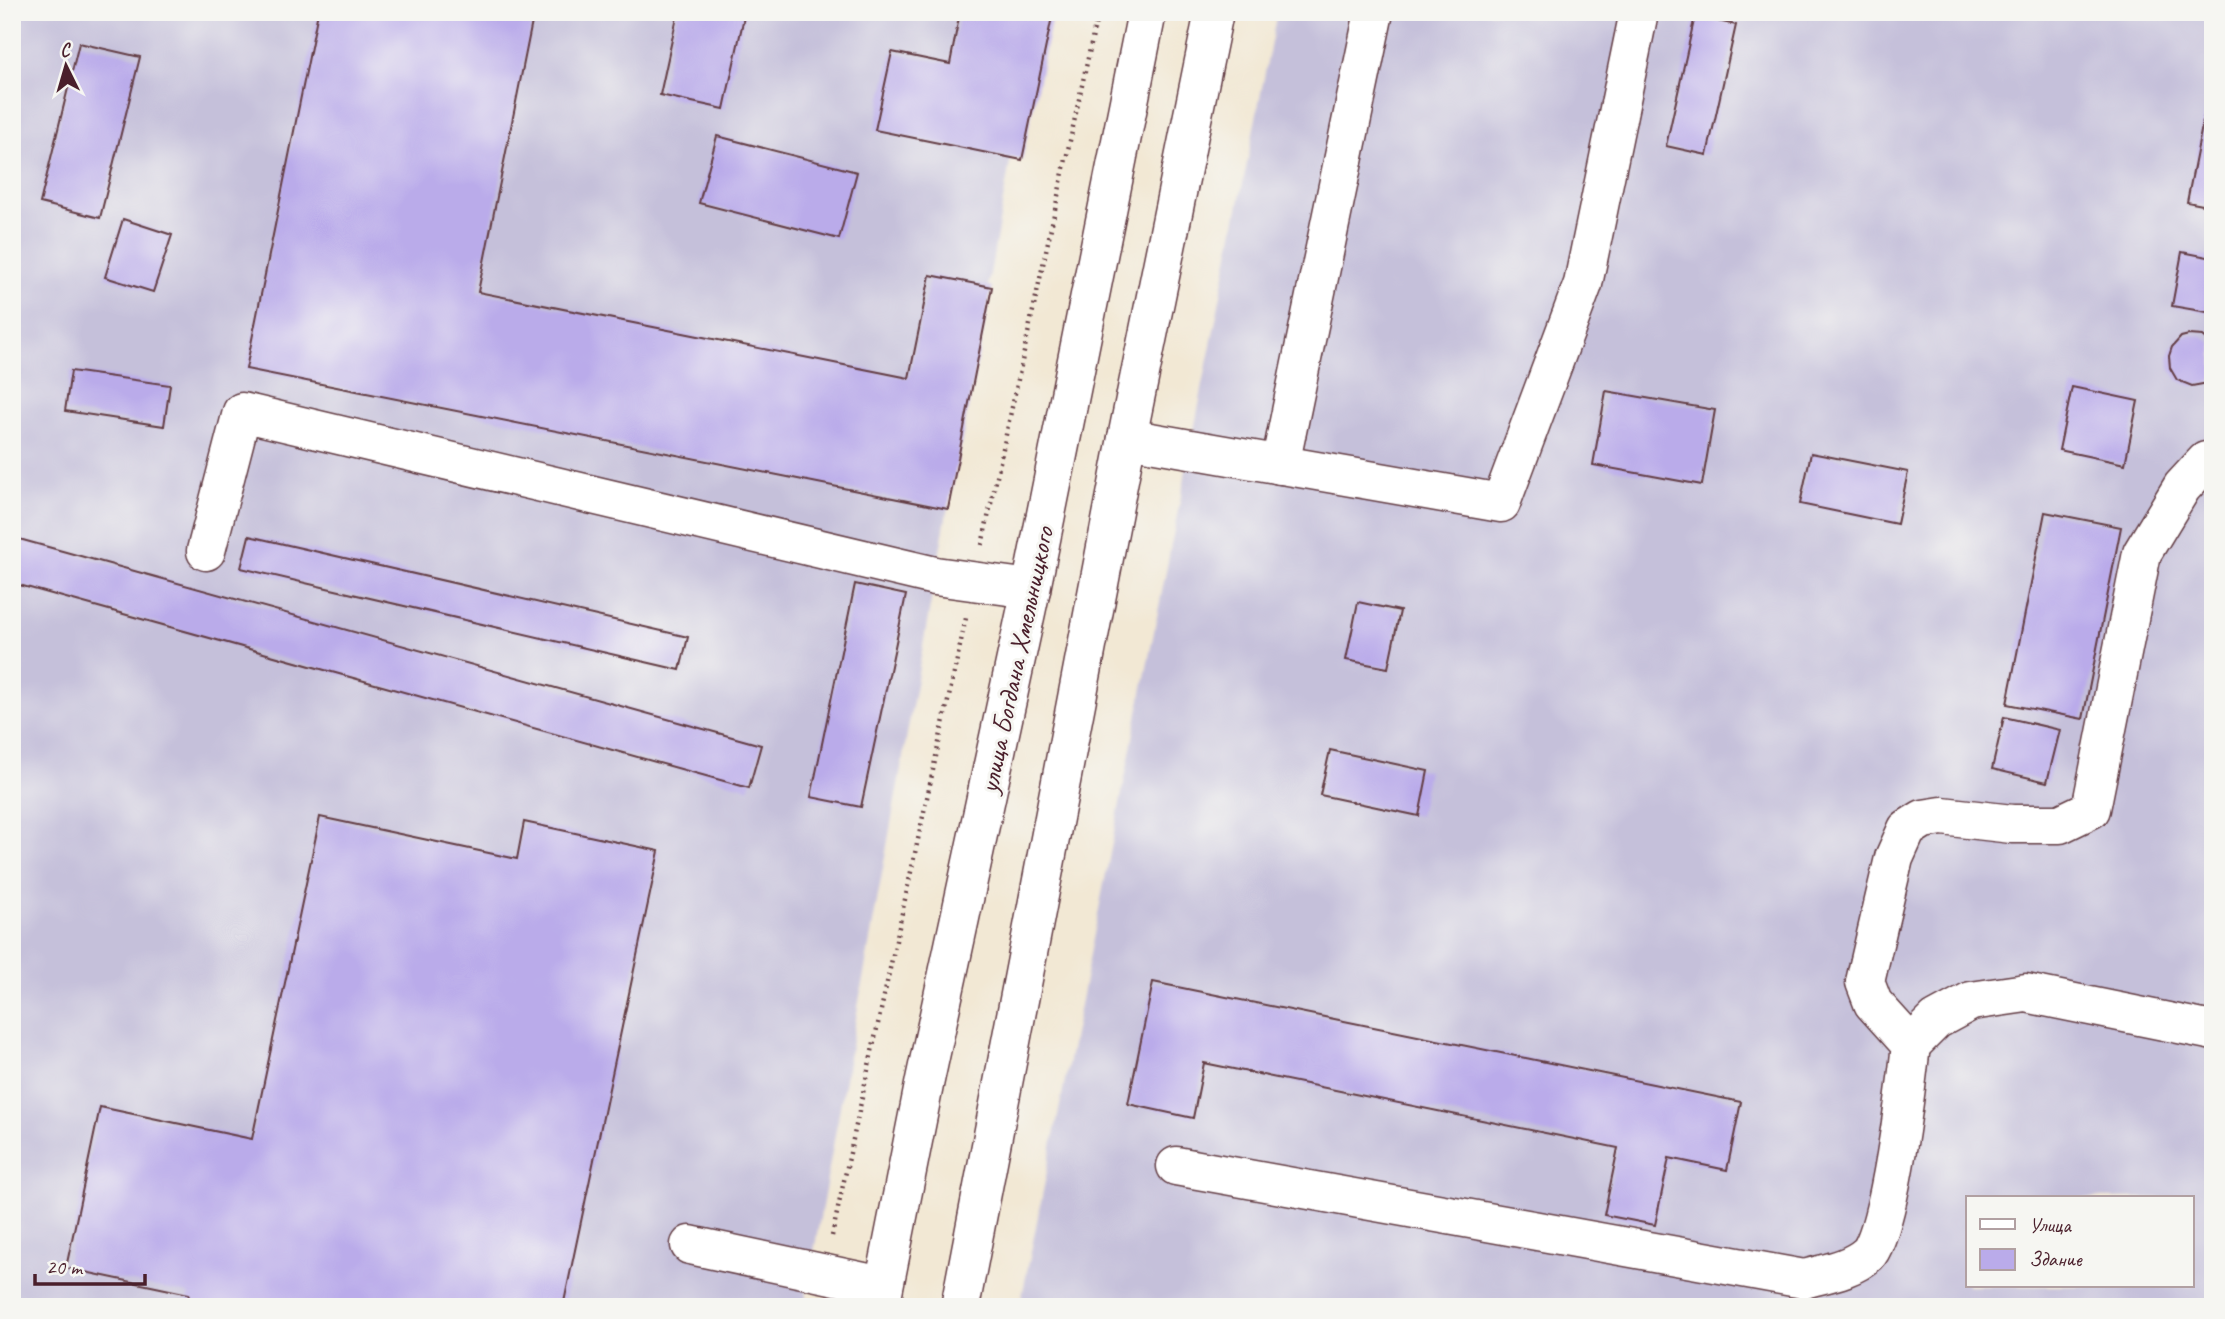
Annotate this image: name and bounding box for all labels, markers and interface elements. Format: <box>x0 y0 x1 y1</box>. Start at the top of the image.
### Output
north arrow <box>32 32 102 102</box>
text: С <box>59 37 73 62</box>
street label: улица Богдана Хмельницкого <box>970 522 1062 798</box>
legend <box>1966 1196 2194 1288</box>
text: Улица <box>2029 1212 2072 1238</box>
scale bar <box>35 1242 145 1286</box>
text: Здание <box>2029 1246 2083 1272</box>
text: 20 m <box>46 1254 84 1280</box>

